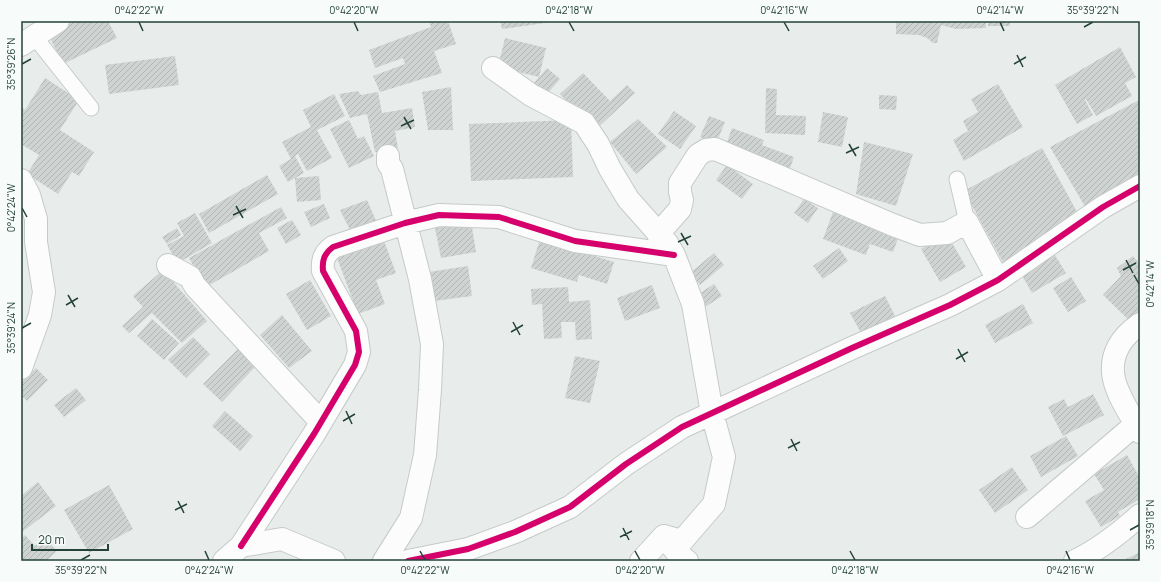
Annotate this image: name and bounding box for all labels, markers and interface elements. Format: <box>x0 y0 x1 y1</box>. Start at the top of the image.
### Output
text: 0°42'22"W <box>114 3 164 17</box>
text: 0°42'20"W <box>329 3 379 17</box>
text: 0°42'18"W <box>545 3 593 17</box>
text: 0°42'16"W <box>760 3 808 17</box>
text: 0°42'14"W <box>976 3 1024 17</box>
text: 35°39'22"N <box>1067 3 1119 17</box>
text: 35°39'26"N <box>4 38 18 90</box>
text: 0°42'24"W <box>4 183 18 232</box>
text: 0°42'14"W <box>1143 260 1157 308</box>
text: 35°39'24"N <box>4 302 18 354</box>
text: 35°39'18"N <box>1143 500 1157 550</box>
scale bar <box>32 526 108 552</box>
text: 20 m <box>38 531 65 548</box>
text: 35°39'22"N <box>55 563 107 577</box>
text: 0°42'24"W <box>185 563 234 577</box>
text: 0°42'22"W <box>400 563 450 577</box>
text: 0°42'20"W <box>615 563 665 577</box>
text: 0°42'18"W <box>831 563 879 577</box>
text: 0°42'16"W <box>1046 563 1094 577</box>

